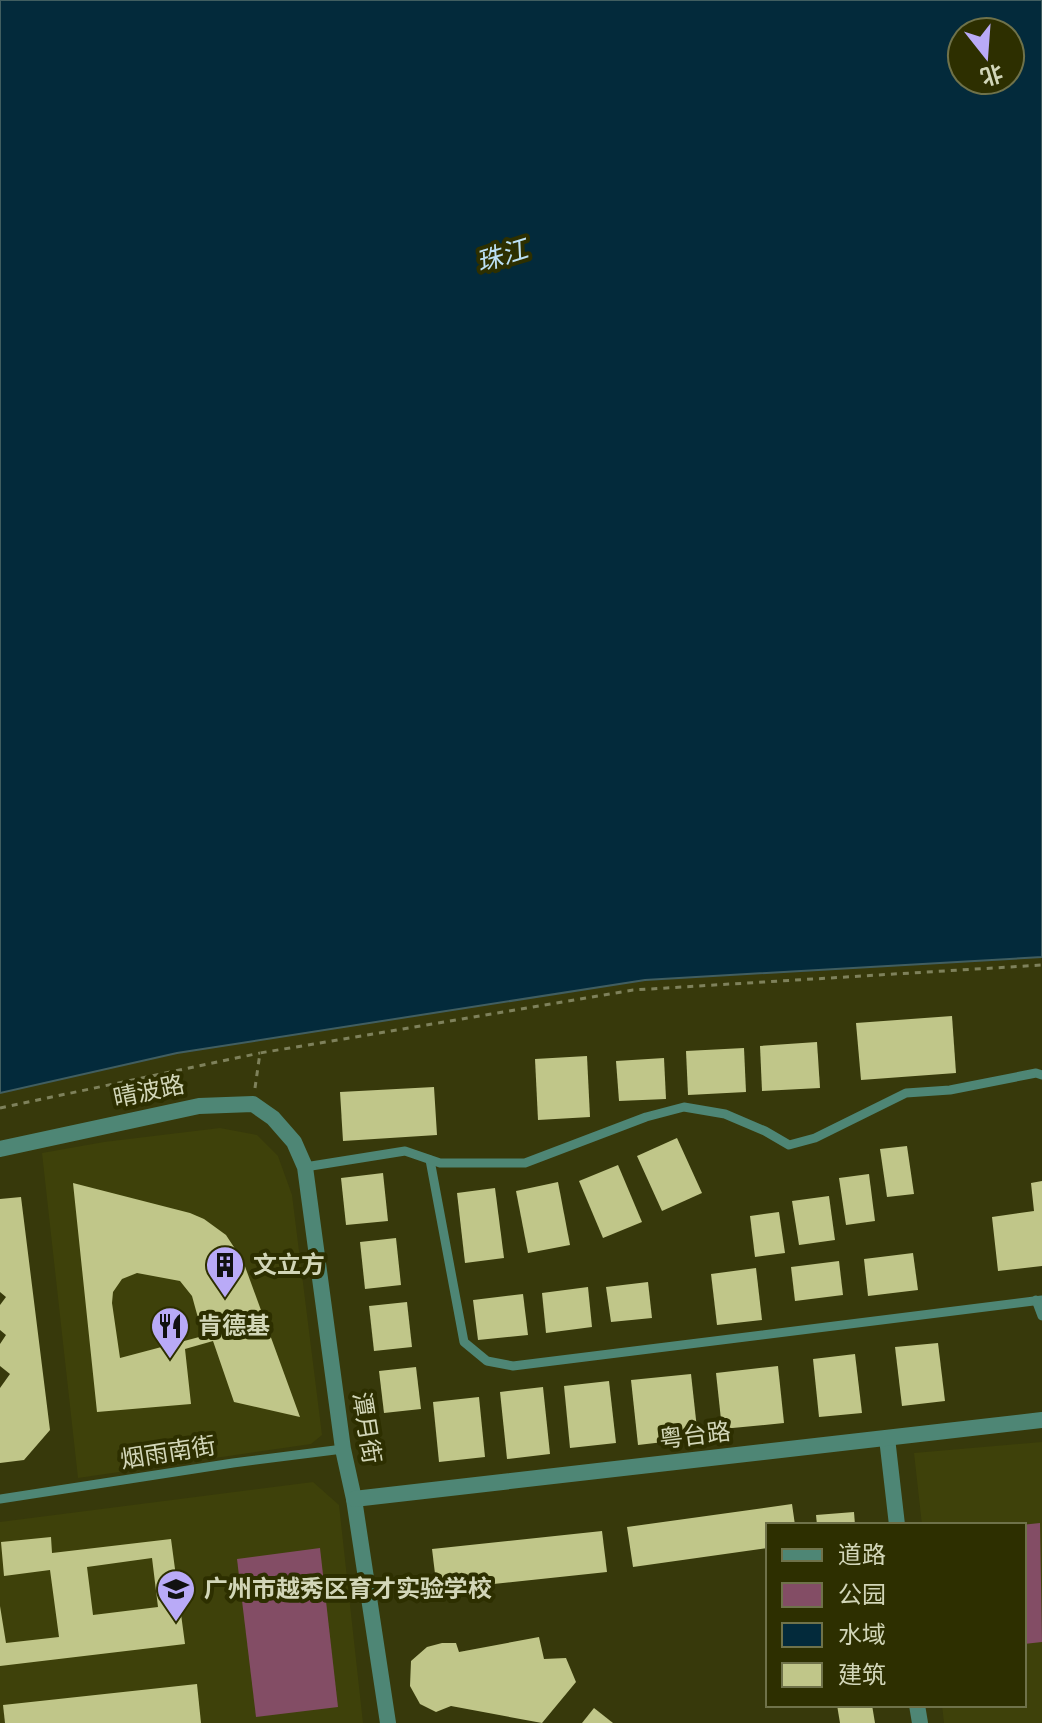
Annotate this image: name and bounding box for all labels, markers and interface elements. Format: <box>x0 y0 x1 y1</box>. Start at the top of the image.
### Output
north arrow <box>946 16 1026 96</box>
text: 北 <box>976 56 1007 93</box>
water label: 珠江 <box>472 230 535 281</box>
street label: 晴波路 <box>110 1067 188 1117</box>
building icon: 文立方 <box>204 1244 246 1299</box>
place label: 文立方 <box>253 1248 325 1283</box>
restaurant icon: 肯德基 <box>149 1305 191 1360</box>
place label: 肯德基 <box>198 1309 270 1344</box>
street label: 潭月街 <box>343 1390 389 1466</box>
street label: 粤台路 <box>657 1414 733 1458</box>
street label: 烟雨南街 <box>118 1428 218 1478</box>
legend <box>766 1523 1026 1707</box>
text: 道路 <box>838 1538 886 1573</box>
school or university icon: 广州市越秀区育才实验学校 <box>155 1568 197 1623</box>
place label: 广州市越秀区育才实验学校 <box>204 1572 492 1607</box>
text: 公园 <box>838 1578 886 1613</box>
text: 水域 <box>838 1618 886 1653</box>
text: 建筑 <box>838 1658 886 1693</box>

